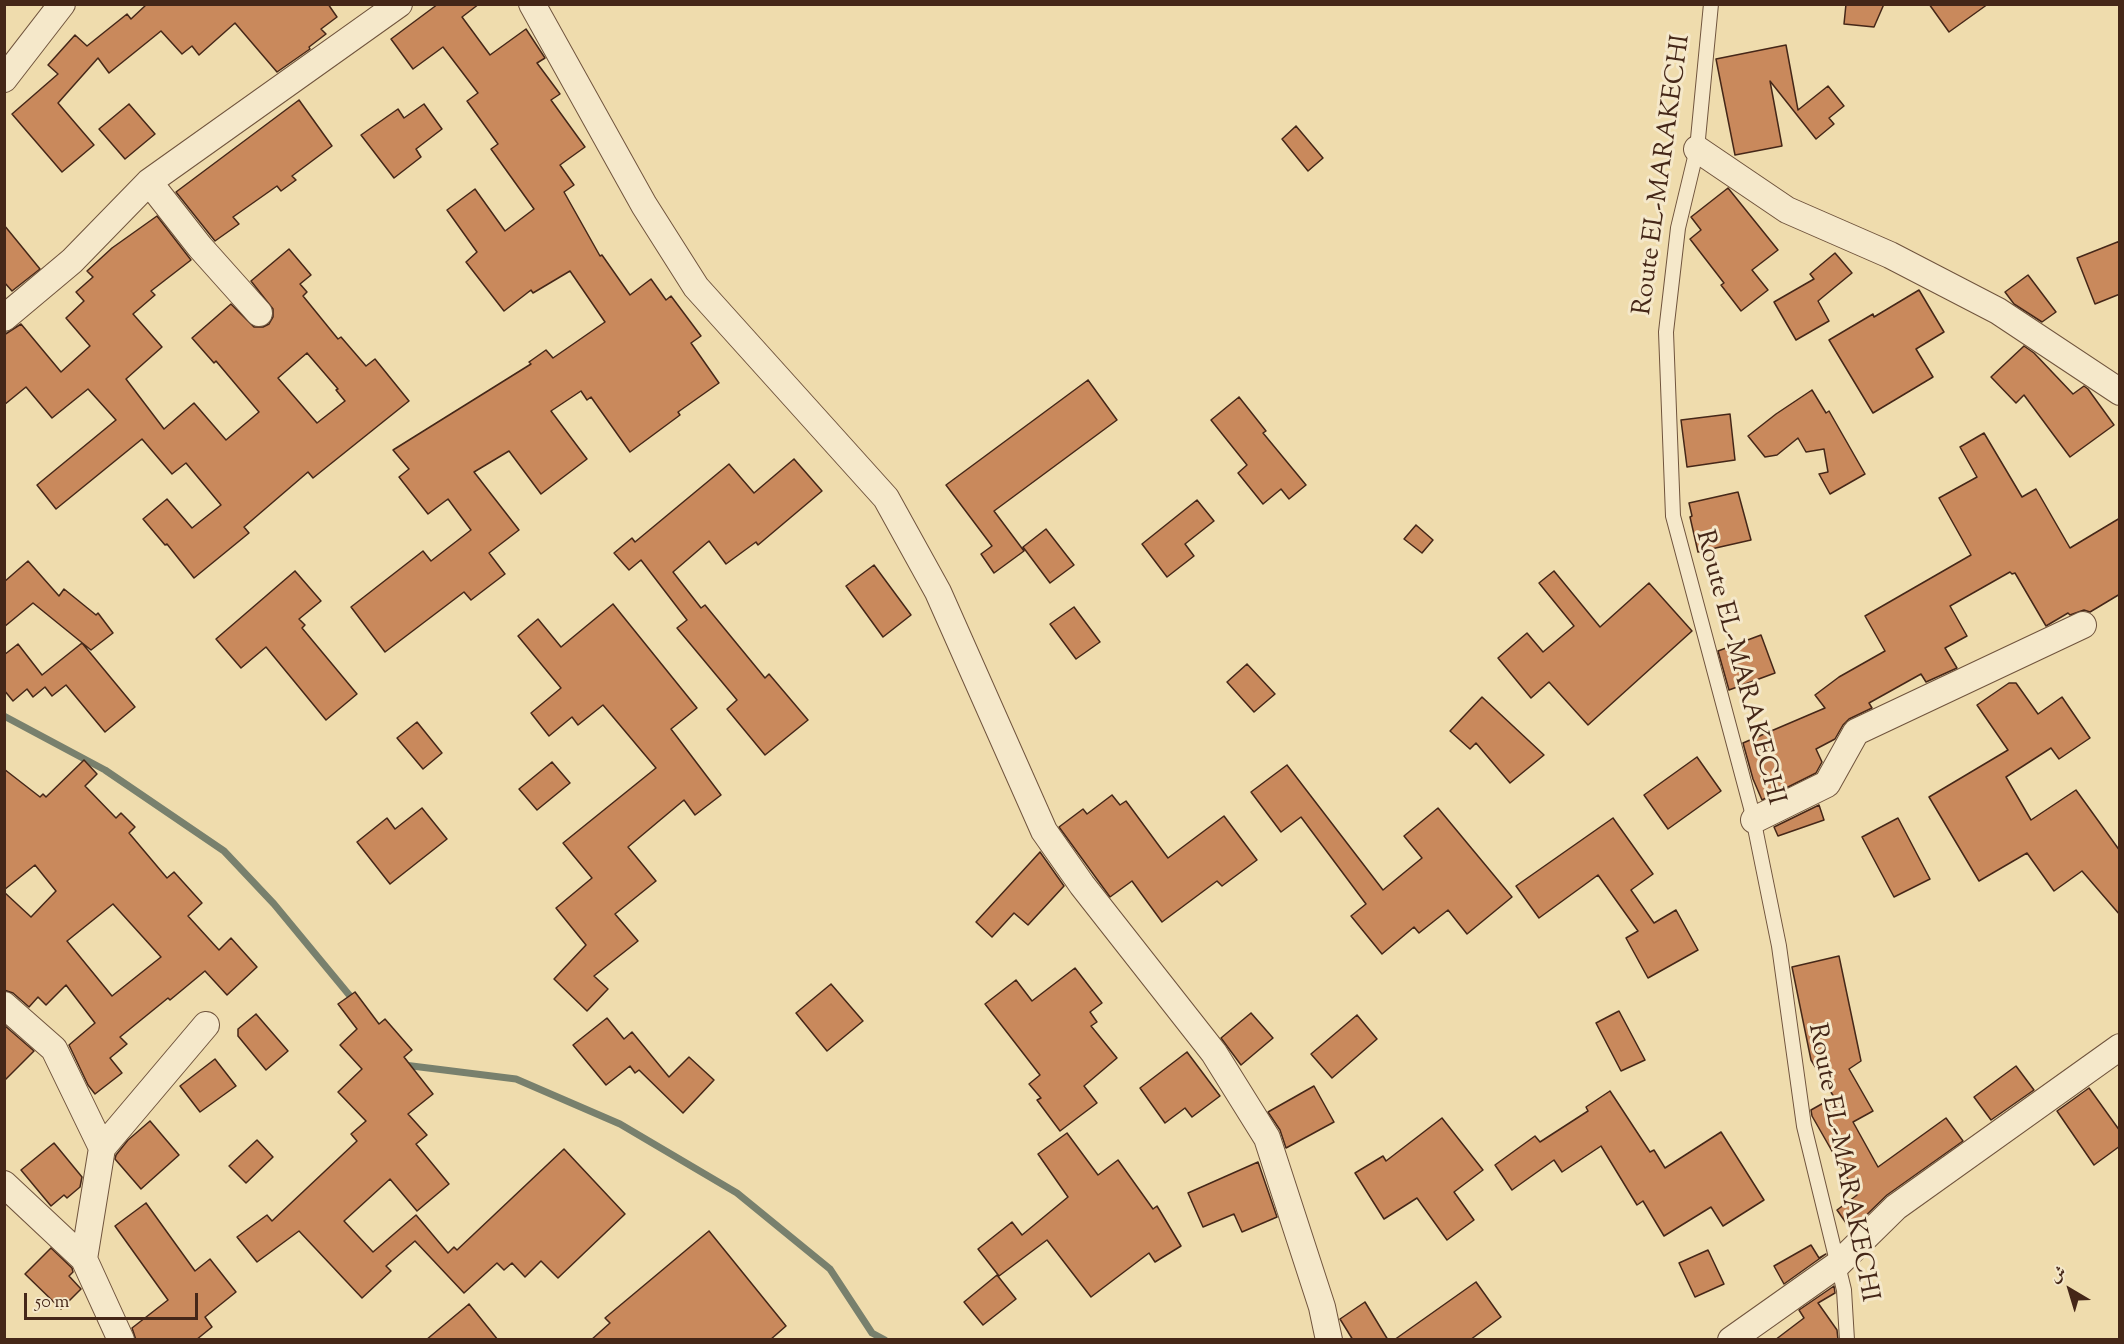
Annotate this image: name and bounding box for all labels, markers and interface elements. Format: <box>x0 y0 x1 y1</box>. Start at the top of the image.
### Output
street label: Route EL-MARAKECHI <box>1629 33 1699 317</box>
street label: Route EL-MARAKECHI <box>1686 527 1790 809</box>
street label: Route EL-MARAKECHI <box>1799 1021 1883 1305</box>
north arrow <box>2040 1260 2100 1320</box>
text: ش <box>2045 1261 2072 1289</box>
scale bar <box>27 1281 201 1319</box>
text: 50 m <box>35 1290 69 1316</box>

